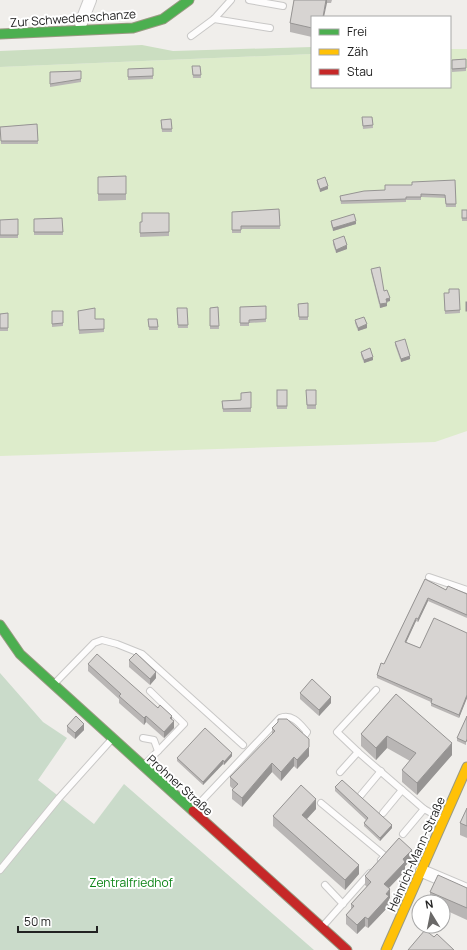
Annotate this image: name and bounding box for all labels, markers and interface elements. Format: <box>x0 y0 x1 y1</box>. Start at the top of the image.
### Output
street label: Zur Schwedenschanze <box>9 5 137 31</box>
legend <box>311 16 451 88</box>
text: Frei <box>347 23 367 40</box>
text: Zäh <box>347 43 368 60</box>
text: Stau <box>347 63 373 80</box>
street label: Prohner Straße <box>143 751 217 819</box>
street label: Heinrich-Mann-Straße <box>383 794 449 914</box>
park label: Zentralfriedhof <box>89 874 174 891</box>
north arrow <box>411 894 451 934</box>
text: N <box>424 896 434 912</box>
scale bar <box>18 908 97 934</box>
text: 50 m <box>24 913 51 930</box>

